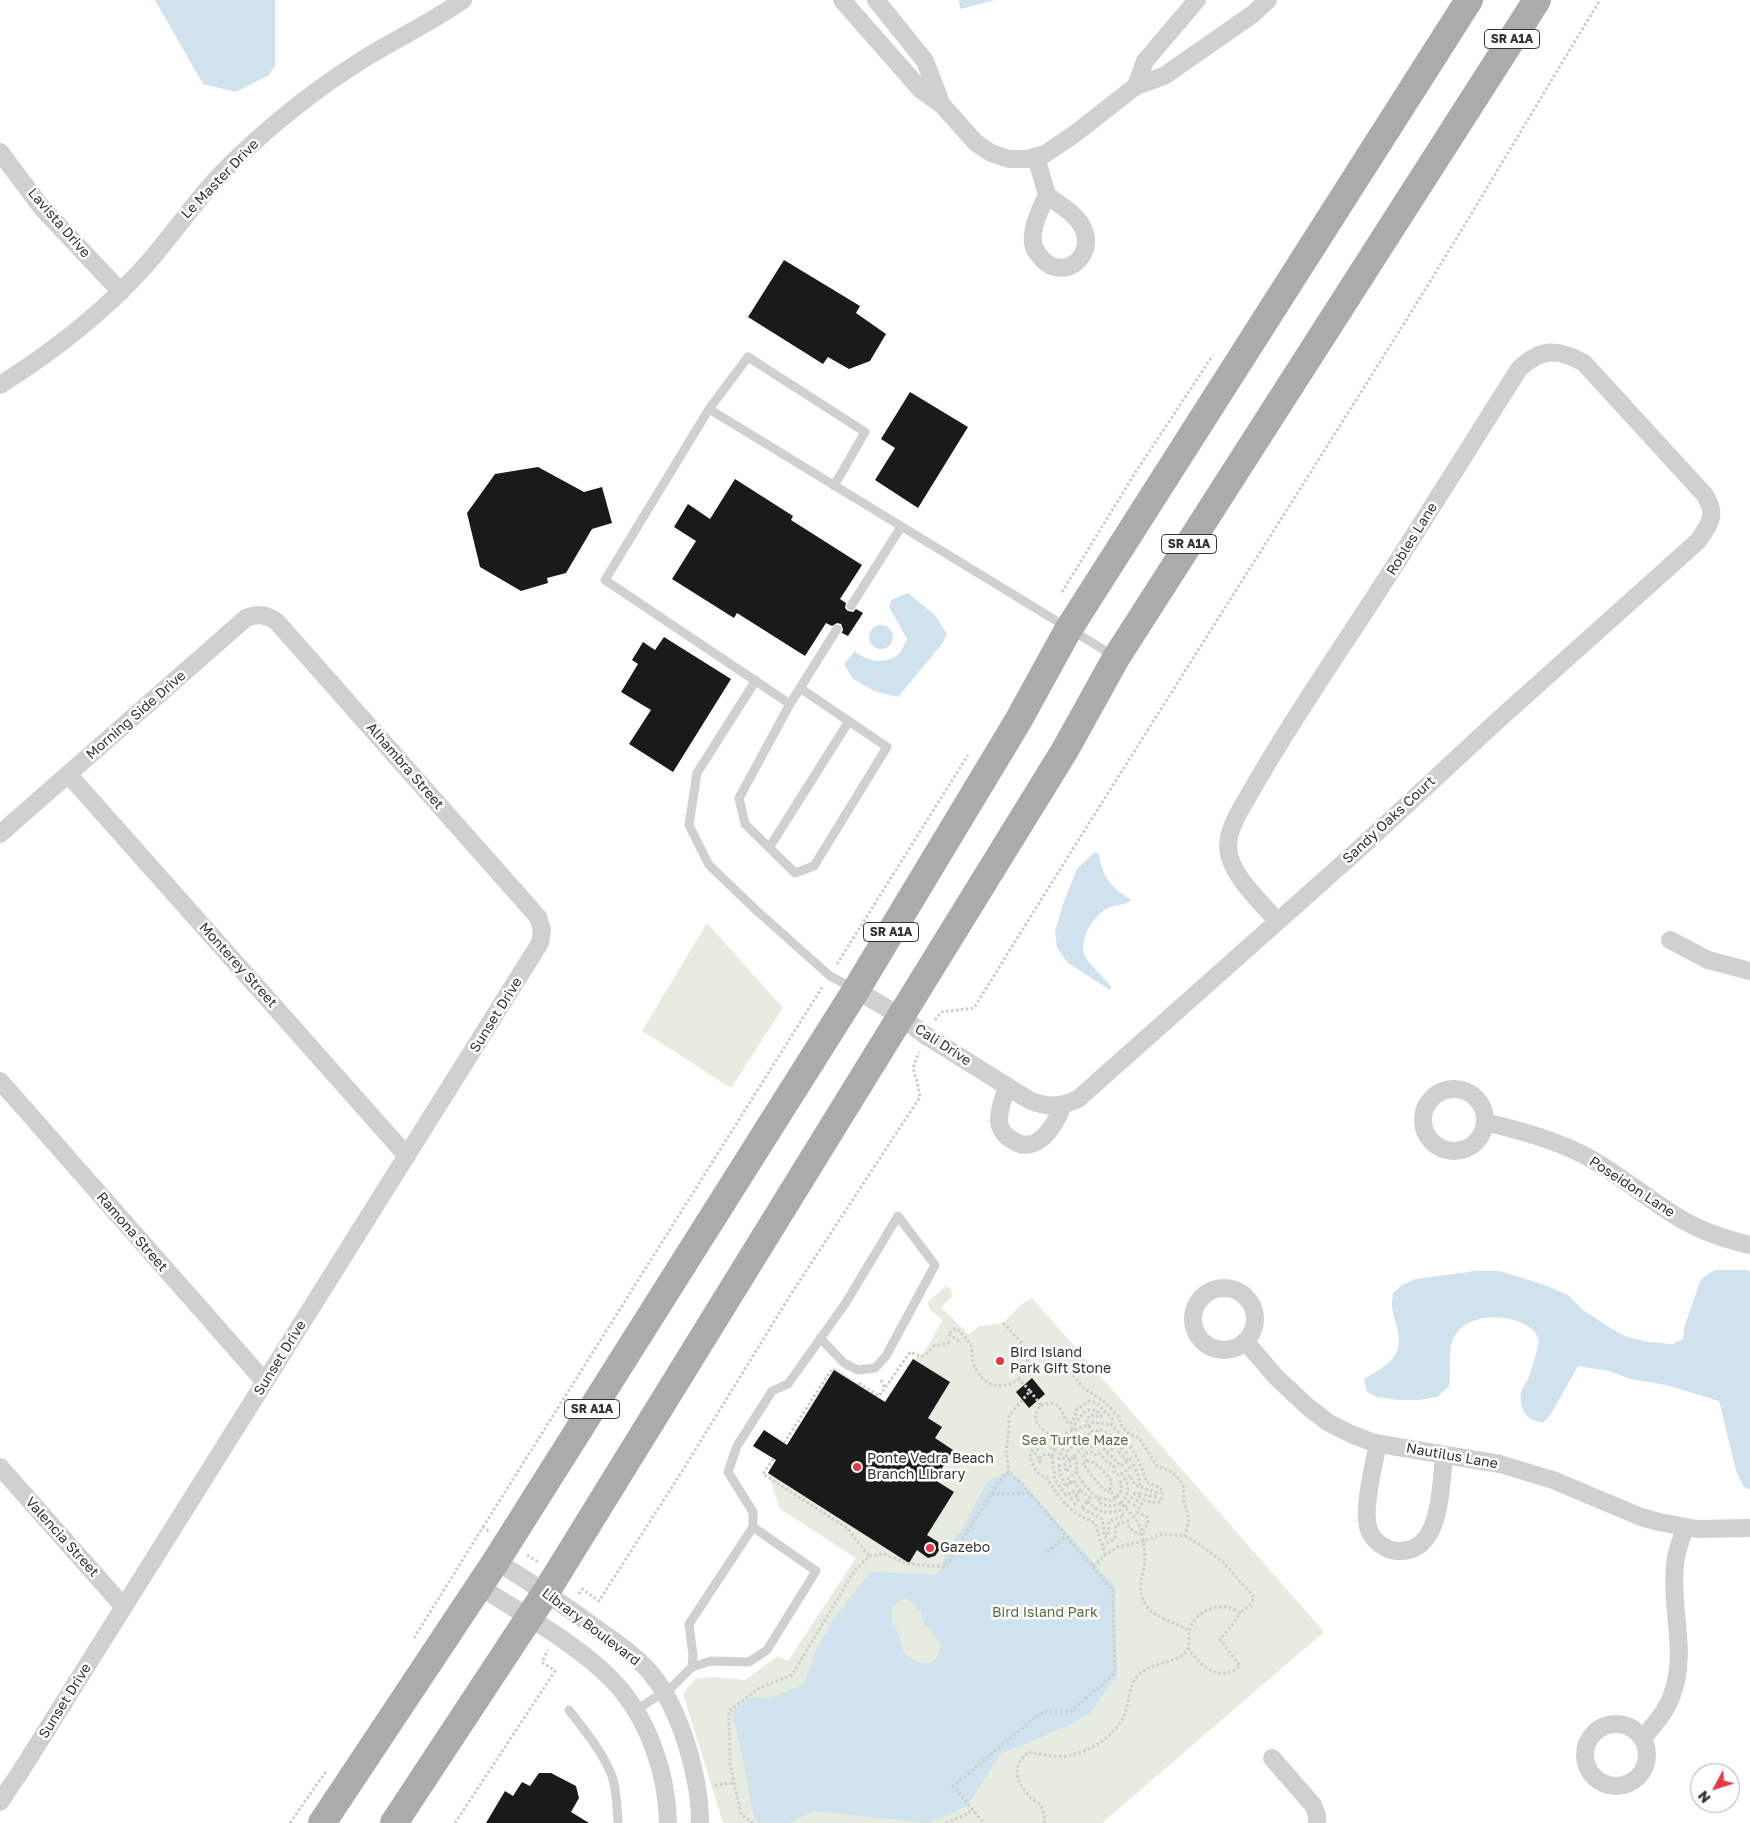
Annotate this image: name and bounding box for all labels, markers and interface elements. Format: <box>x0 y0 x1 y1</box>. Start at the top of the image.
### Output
road number: SR A1A <box>1484 30 1540 48</box>
street label: Le Master Drive <box>178 136 262 222</box>
street label: Lavista Drive <box>24 185 94 261</box>
street label: Robles Lane <box>1383 500 1441 578</box>
road number: SR A1A <box>1162 534 1216 554</box>
street label: Morning Side Drive <box>83 667 189 763</box>
street label: Alhambra Street <box>363 719 447 813</box>
street label: Sandy Oaks Court <box>1339 773 1439 867</box>
street label: Monterey Street <box>195 919 281 1011</box>
road number: SR A1A <box>864 922 918 942</box>
street label: Sunset Drive <box>466 974 526 1056</box>
street label: Cali Drive <box>912 1021 974 1069</box>
street label: Poseidon Lane <box>1586 1153 1678 1221</box>
street label: Ramona Street <box>93 1189 171 1275</box>
street label: Sunset Drive <box>250 1317 310 1399</box>
place label: Bird Island Park Gift Stone <box>1010 1345 1111 1378</box>
marker: Bird Island Park Gift Stone <box>994 1355 1006 1367</box>
road number: SR A1A <box>564 1400 620 1418</box>
park label: Sea Turtle Maze <box>1022 1433 1128 1449</box>
street label: Nautilus Lane <box>1405 1440 1499 1472</box>
place label: Ponte Vedra Beach Branch Library <box>867 1451 994 1484</box>
marker: Ponte Vedra Beach Branch Library <box>851 1461 863 1473</box>
street label: Valencia Street <box>22 1494 102 1580</box>
place label: Gazebo <box>940 1540 990 1556</box>
marker: Gazebo <box>924 1542 936 1554</box>
street label: Library Boulevard <box>539 1585 643 1669</box>
park label: Bird Island Park <box>992 1605 1098 1621</box>
street label: Sunset Drive <box>35 1660 95 1742</box>
north arrow <box>1690 1763 1740 1813</box>
text: N <box>1694 1788 1714 1807</box>

